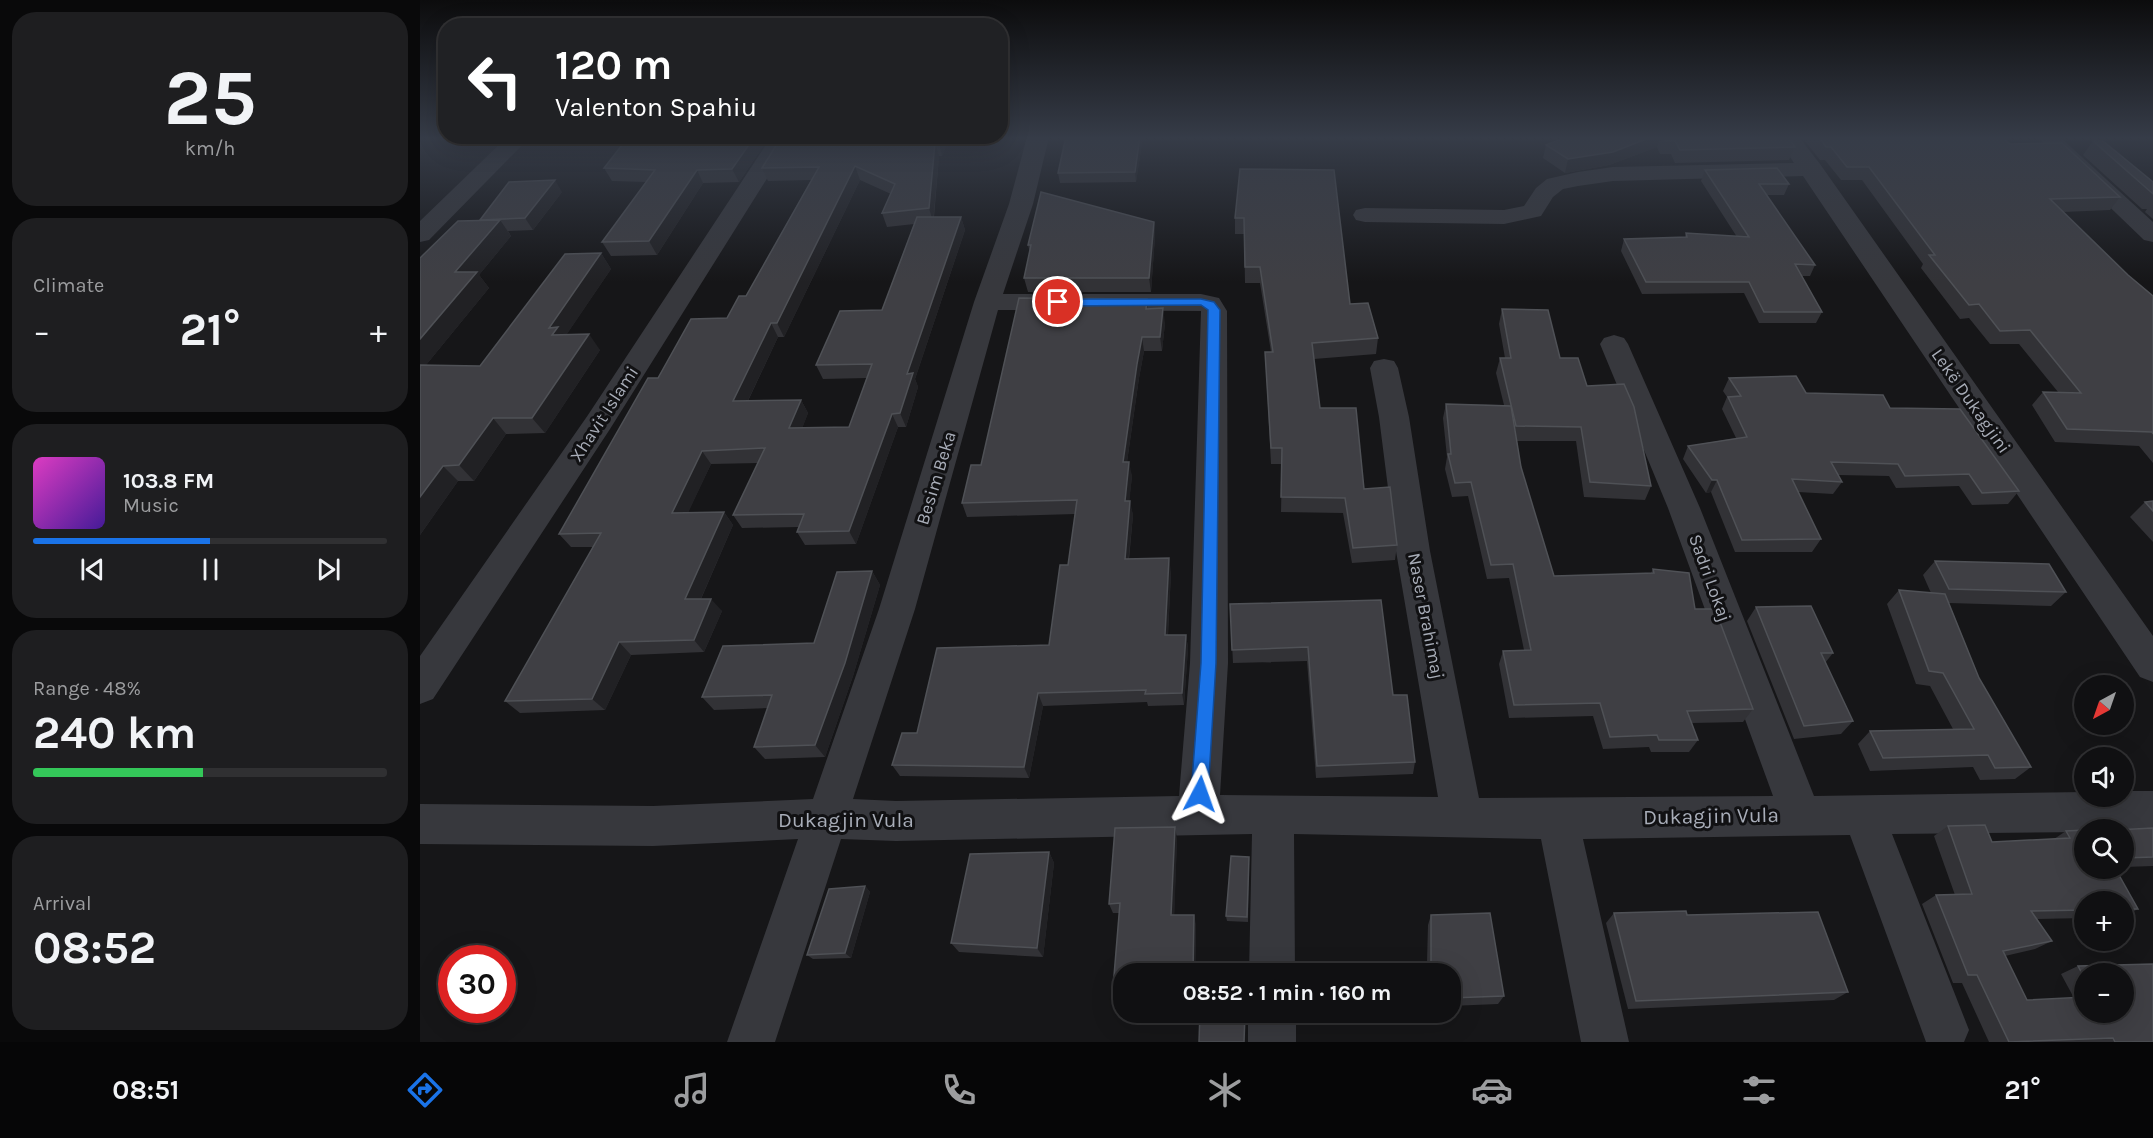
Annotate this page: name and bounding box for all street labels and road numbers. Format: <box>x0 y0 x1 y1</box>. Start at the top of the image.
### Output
street label: Lekë Dukagjini <box>1927 344 2015 458</box>
street label: Xhavit Islami <box>565 362 643 466</box>
street label: Besim Beka <box>911 428 961 528</box>
street label: Sadri Lokaj <box>1684 531 1736 625</box>
street label: Naser Brahimaj <box>1403 551 1449 681</box>
street label: Dukagjin Vula <box>1643 803 1779 829</box>
street label: Dukagjin Vula <box>778 808 914 832</box>

